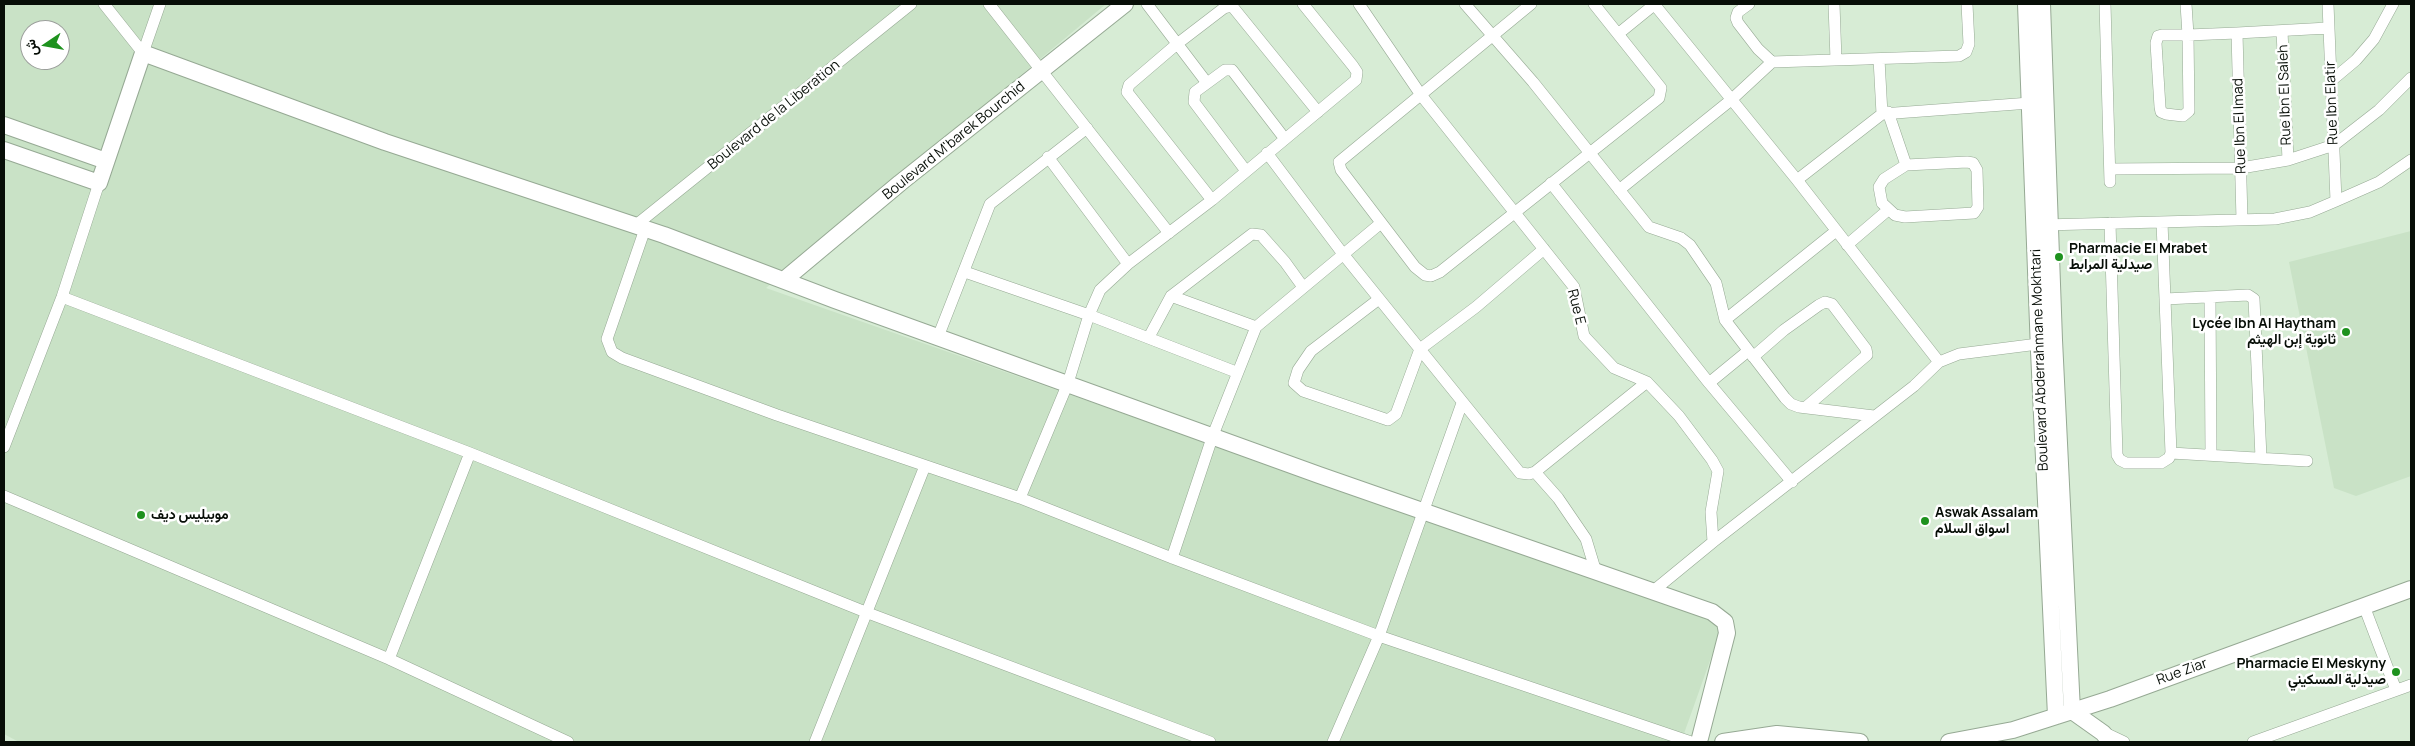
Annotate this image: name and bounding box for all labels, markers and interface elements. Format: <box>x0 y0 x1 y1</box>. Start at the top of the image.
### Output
north arrow <box>20 20 70 70</box>
text: ش <box>20 38 42 58</box>
street label: Rue Ibn El Saleh <box>2275 44 2295 146</box>
street label: Boulevard de la Liberation <box>705 57 843 173</box>
street label: Rue Ibn Elatir <box>2322 61 2342 145</box>
street label: Boulevard M'barek Bourchid <box>879 78 1029 204</box>
street label: Rue Ibn El Imad <box>2230 78 2250 174</box>
place label: Pharmacie El Mrabet صيدلية المرابط <box>2069 241 2207 274</box>
street label: Boulevard Abderrahmane Mokhtari <box>2028 249 2052 471</box>
marker: Pharmacie El Mrabet صيدلية المرابط <box>2053 251 2065 263</box>
street label: Rue E <box>1563 287 1589 327</box>
place label: Lycée Ibn Al Haytham ثانوية إبن الهيثم <box>2192 316 2336 348</box>
marker: Lycée Ibn Al Haytham ثانوية إبن الهيثم <box>2340 326 2352 338</box>
place label: Aswak Assalam اسواق السلام <box>1935 505 2038 538</box>
place label: موبيليس ديف <box>151 507 229 523</box>
marker: موبيليس ديف <box>135 509 147 521</box>
marker: Aswak Assalam اسواق السلام <box>1919 515 1931 527</box>
street label: Rue Ziar <box>2154 655 2210 689</box>
place label: Pharmacie El Meskyny صيدلية المسكيني <box>2236 656 2386 689</box>
marker: Pharmacie El Meskyny صيدلية المسكيني <box>2390 666 2402 678</box>

